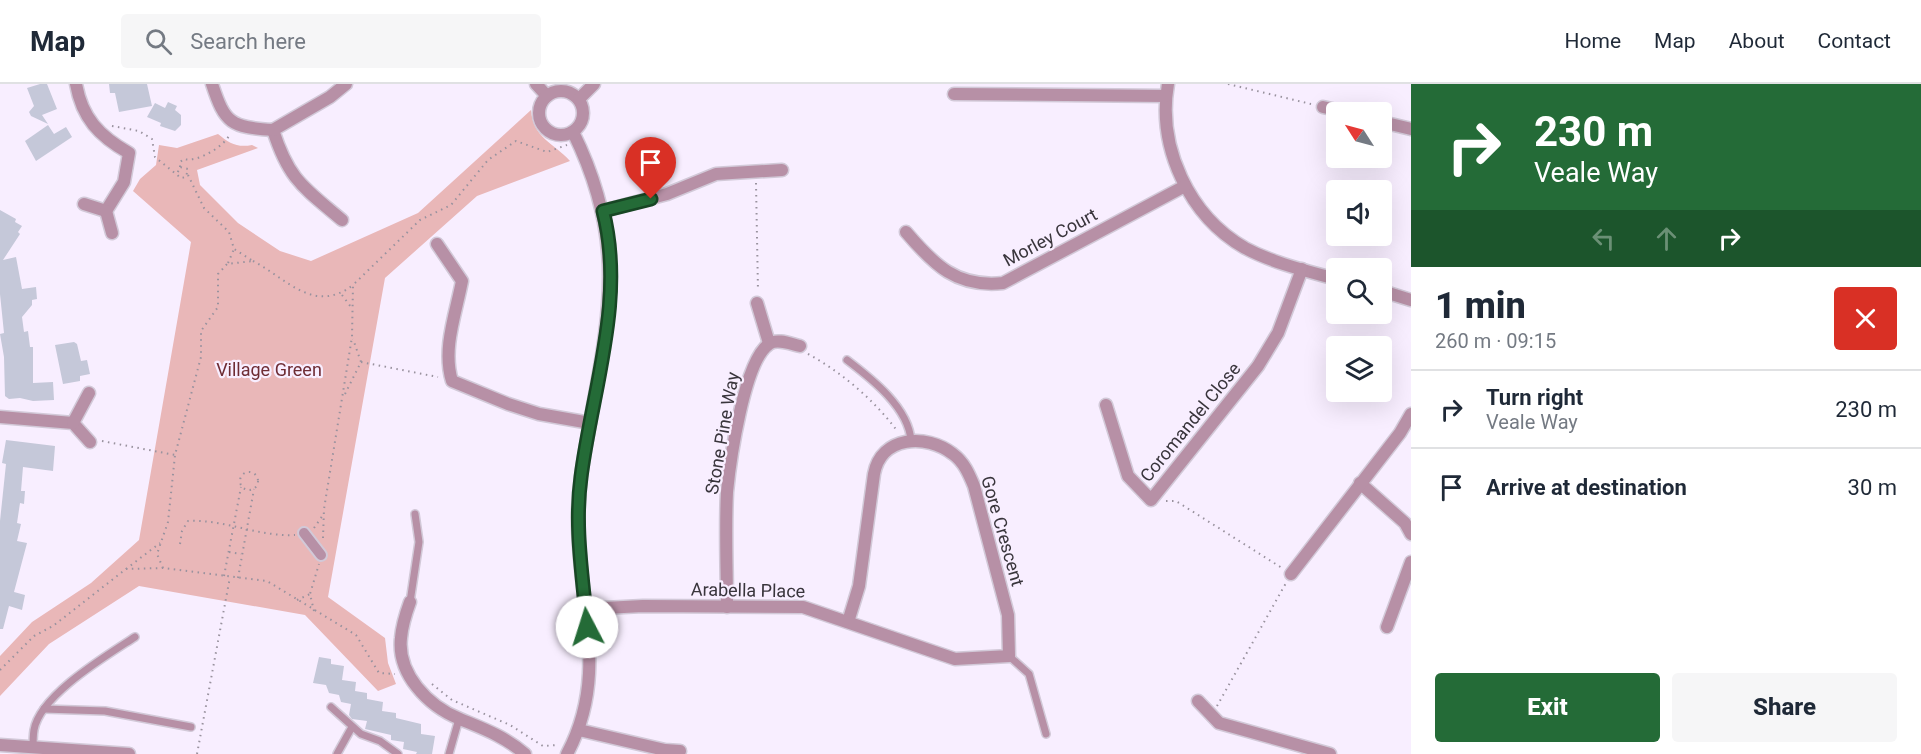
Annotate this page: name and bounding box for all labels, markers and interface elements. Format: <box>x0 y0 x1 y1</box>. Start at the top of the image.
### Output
search box <box>121 14 541 68</box>
text: Map <box>30 25 85 58</box>
icon: search <box>142 25 175 58</box>
text: Search here <box>190 29 306 54</box>
text: Home <box>1565 29 1621 53</box>
text: Map <box>1654 29 1696 53</box>
text: About <box>1729 29 1785 53</box>
text: Contact <box>1818 29 1891 53</box>
north arrow <box>1326 102 1392 168</box>
map controls <box>1326 102 1392 402</box>
text: 230 m <box>1534 107 1653 156</box>
icon: right <box>1435 108 1513 186</box>
pin <box>625 137 676 199</box>
icon: arrive <box>634 146 667 179</box>
text: Veale Way <box>1534 157 1658 189</box>
button: sound <box>1326 180 1392 246</box>
street label: Morley Court <box>1000 203 1101 270</box>
icon: left <box>1587 222 1620 255</box>
icon: ahead <box>1650 222 1683 255</box>
icon: right <box>1713 222 1746 255</box>
button: search <box>1326 258 1392 324</box>
text: 1 min <box>1435 285 1526 327</box>
button: close <box>1834 287 1897 350</box>
text: 260 m · 09:15 <box>1435 329 1556 353</box>
button: layers <box>1326 336 1392 402</box>
street label: Coromandel Close <box>1135 358 1245 486</box>
park label: Village Green <box>216 359 322 380</box>
street label: Stone Pine Way <box>701 370 743 496</box>
text: Turn right <box>1486 385 1583 410</box>
icon: right <box>1435 393 1468 426</box>
text: 230 m <box>1835 397 1897 422</box>
text: Veale Way <box>1486 410 1578 434</box>
icon: arrive <box>1435 471 1468 504</box>
street label: Gore Crescent <box>977 473 1029 589</box>
text: Arrive at destination <box>1486 475 1687 500</box>
text: 30 m <box>1848 475 1897 500</box>
street label: Arabella Place <box>691 579 805 601</box>
position arrow <box>555 595 619 659</box>
button: Exit <box>1435 673 1660 742</box>
button: Share <box>1672 673 1897 742</box>

